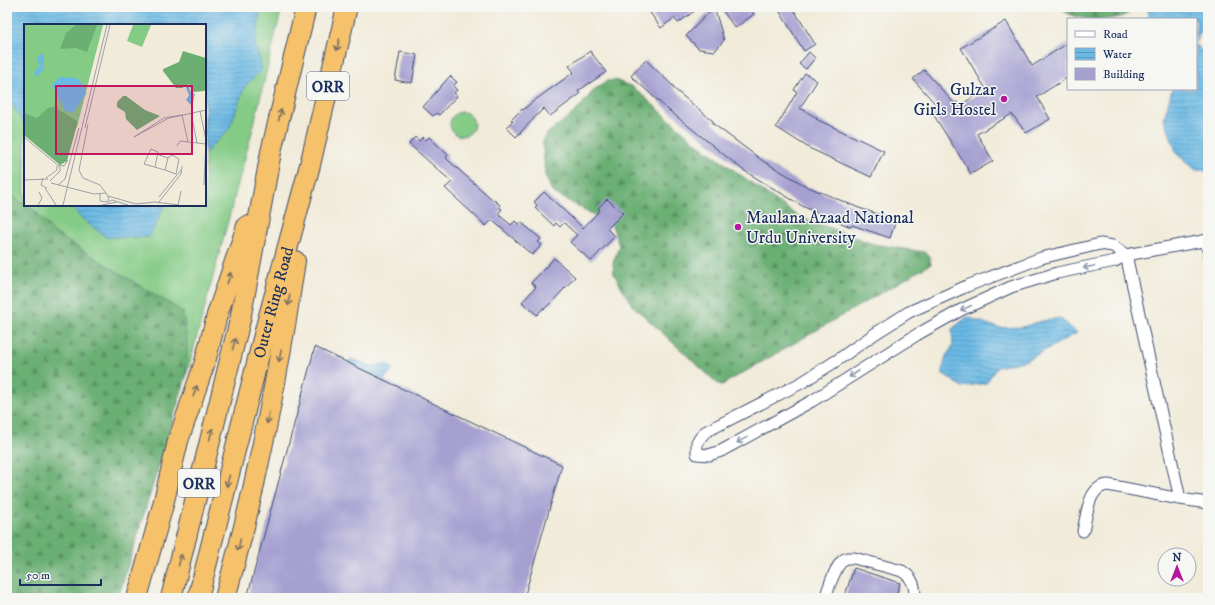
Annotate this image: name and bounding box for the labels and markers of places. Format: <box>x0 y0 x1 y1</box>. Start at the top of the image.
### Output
place label: Gulzar Girls Hostel <box>914 79 997 121</box>
marker: Gulzar Girls Hostel <box>999 94 1009 104</box>
place label: Maulana Azaad National Urdu University <box>746 207 914 249</box>
marker: Maulana Azaad National Urdu University <box>733 222 743 232</box>

